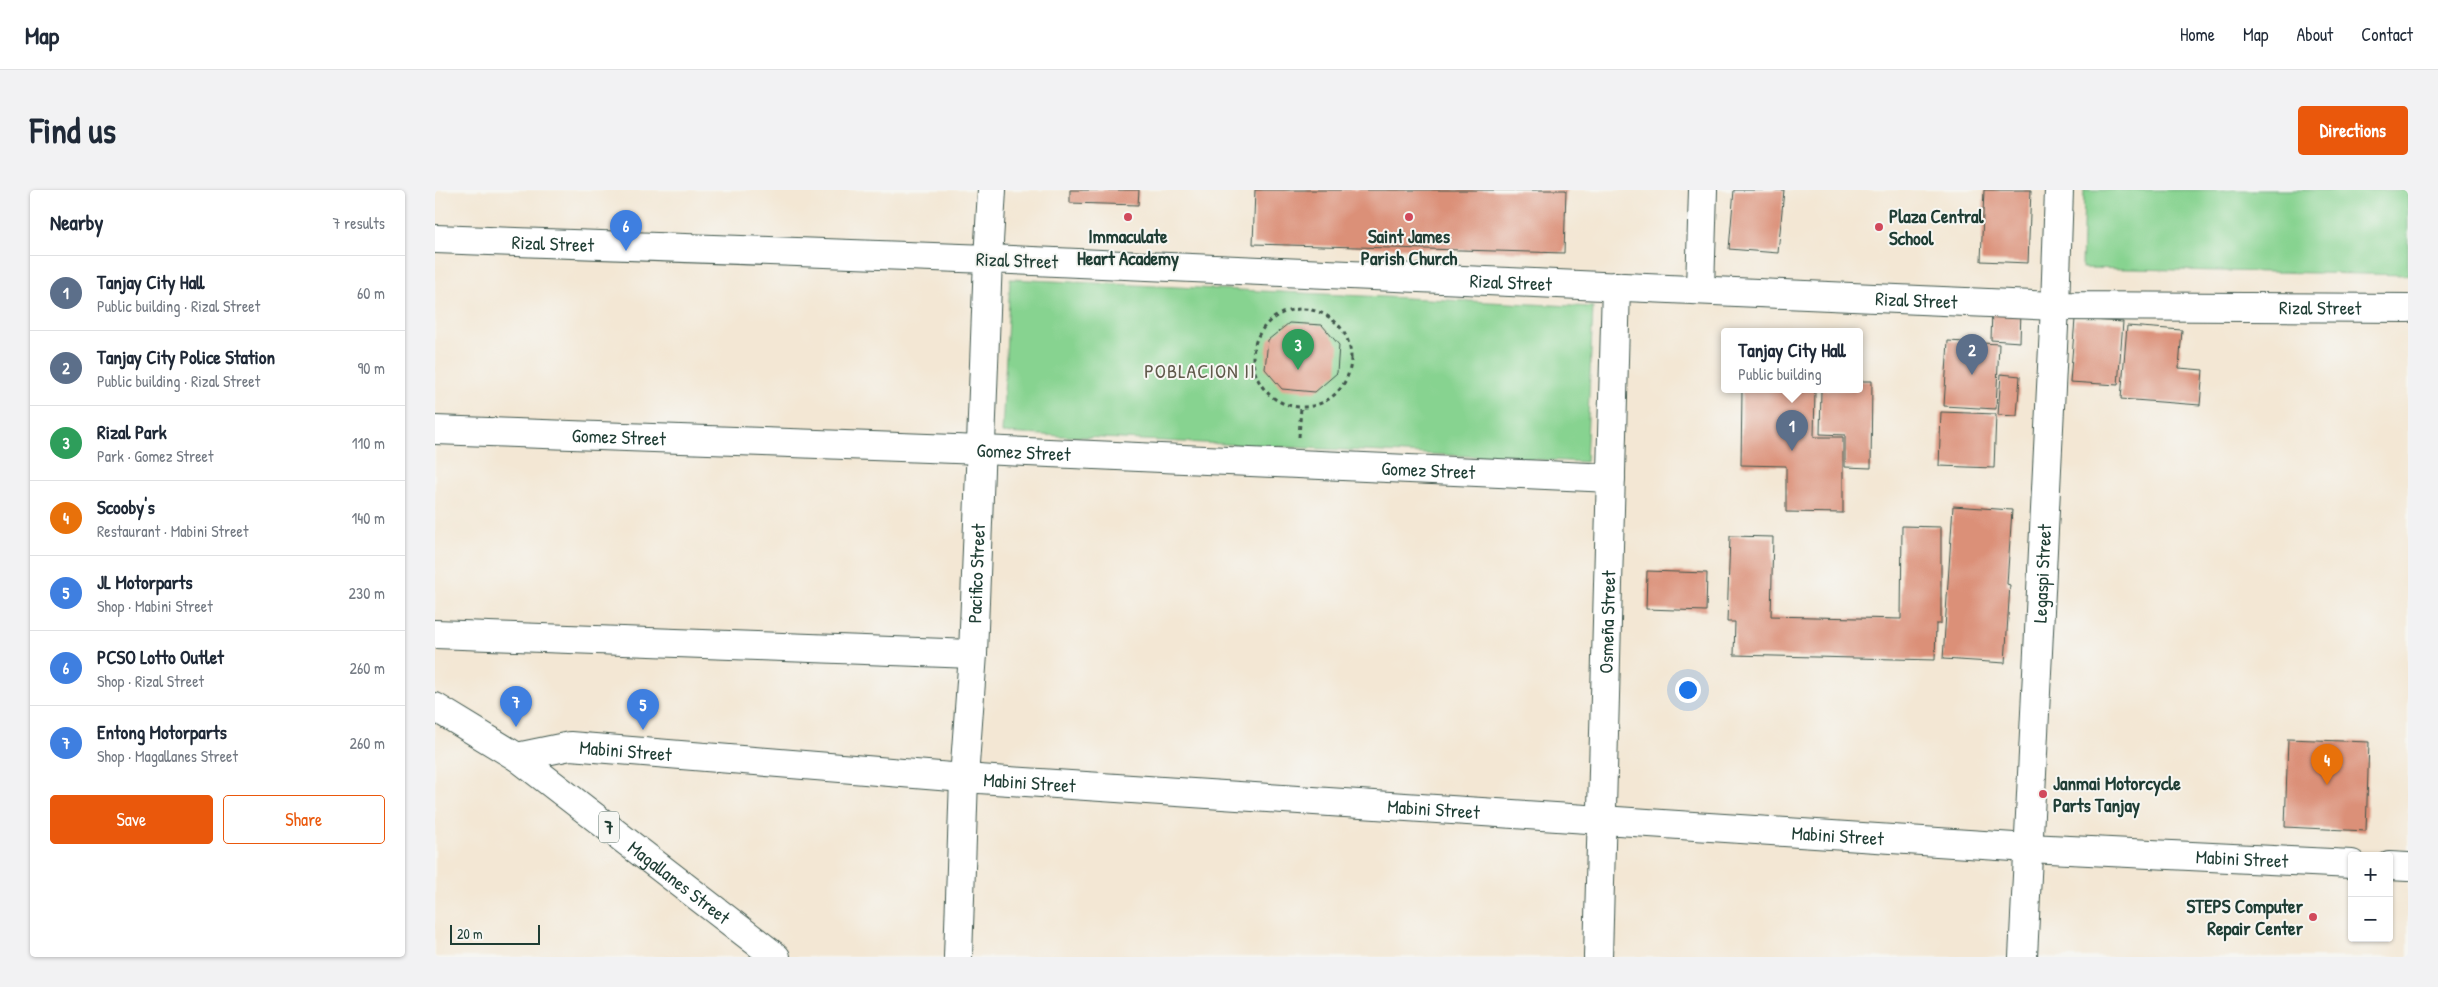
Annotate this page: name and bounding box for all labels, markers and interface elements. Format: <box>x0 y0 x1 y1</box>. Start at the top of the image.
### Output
text: Map <box>25 19 59 51</box>
text: Home <box>2180 22 2215 47</box>
text: Map <box>2243 22 2268 47</box>
text: About <box>2296 22 2333 47</box>
text: Contact <box>2361 22 2413 47</box>
button: Directions <box>2298 106 2408 155</box>
text: Find us <box>30 107 116 154</box>
place label: Plaza Central School <box>1889 203 1984 251</box>
text: Nearby <box>50 208 103 237</box>
pin: 6 <box>610 210 642 251</box>
marker: Immaculate Heart Academy <box>1122 211 1134 223</box>
marker: Saint James Parish Church <box>1403 211 1415 223</box>
text: 7 results <box>332 212 385 234</box>
marker: Plaza Central School <box>1873 221 1885 233</box>
place label: Immaculate Heart Academy <box>1077 223 1179 272</box>
place label: Saint James Parish Church <box>1361 223 1457 271</box>
street label: Rizal Street <box>511 229 595 258</box>
street label: Rizal Street <box>976 246 1059 274</box>
street label: Rizal Street <box>1469 267 1553 297</box>
text: Tanjay City Hall <box>97 269 204 295</box>
text: 1 <box>63 282 69 304</box>
text: 60 m <box>357 282 385 304</box>
street label: Rizal Street <box>1875 285 1958 315</box>
street label: Rizal Street <box>2279 294 2362 321</box>
text: Public building · Rizal Street <box>97 295 260 317</box>
popup <box>1721 328 1863 393</box>
pin: 3 <box>1282 329 1314 370</box>
pin: 2 <box>1956 334 1988 375</box>
text: Tanjay City Hall <box>1738 337 1846 363</box>
text: Tanjay City Police Station <box>97 344 275 370</box>
text: 2 <box>62 357 70 379</box>
text: 90 m <box>357 357 385 379</box>
district label: POBLACION II <box>1144 357 1256 384</box>
text: Public building <box>1738 363 1822 385</box>
text: Public building · Rizal Street <box>97 370 260 392</box>
pin: 1 <box>1776 410 1808 451</box>
text: Rizal Park <box>97 419 167 445</box>
street label: Gomez Street <box>571 422 667 451</box>
text: 3 <box>62 432 70 454</box>
text: 110 m <box>352 432 385 454</box>
street label: Gomez Street <box>976 437 1072 467</box>
text: Park · Gomez Street <box>97 445 213 467</box>
street label: Gomez Street <box>1381 455 1476 485</box>
text: Scooby's <box>97 494 155 520</box>
text: 4 <box>63 507 69 529</box>
text: 140 m <box>351 507 385 529</box>
text: Restaurant · Mabini Street <box>97 520 248 542</box>
street label: Pacifico Street <box>961 523 991 624</box>
street label: Legaspi Street <box>2026 523 2057 624</box>
text: JL Motorparts <box>97 569 193 595</box>
street label: Osmeña Street <box>1593 570 1621 674</box>
text: 5 <box>63 582 69 604</box>
text: 230 m <box>349 582 385 604</box>
text: Shop · Mabini Street <box>97 595 213 617</box>
text: PCSO Lotto Outlet <box>97 644 224 670</box>
text: 6 <box>63 657 69 679</box>
text: 260 m <box>349 657 385 679</box>
text: Shop · Rizal Street <box>97 670 204 692</box>
your location <box>1675 677 1701 703</box>
pin: 7 <box>500 686 532 727</box>
pin: 5 <box>627 689 659 730</box>
text: Entong Motorparts <box>97 719 227 745</box>
text: 7 <box>62 732 70 754</box>
text: 260 m <box>349 732 385 754</box>
street label: Mabini Street <box>579 734 673 767</box>
pin: 4 <box>2311 744 2343 785</box>
text: Shop · Magallanes Street <box>97 745 238 767</box>
street label: Mabini Street <box>982 766 1077 798</box>
place label: Janmai Motorcycle Parts Tanjay <box>2053 770 2181 819</box>
marker: Janmai Motorcycle Parts Tanjay <box>2037 788 2049 800</box>
street label: Mabini Street <box>1387 793 1481 825</box>
button: Save <box>50 795 213 844</box>
button: Share <box>223 795 385 844</box>
road number: 7 <box>599 812 619 842</box>
street label: Mabini Street <box>1791 819 1885 851</box>
street label: Magallanes Street <box>623 835 736 930</box>
street label: Mabini Street <box>2195 843 2289 874</box>
map controls <box>2348 852 2393 942</box>
button: + <box>2348 852 2393 897</box>
place label: STEPS Computer Repair Center <box>2187 893 2304 942</box>
button: − <box>2348 897 2393 942</box>
marker: STEPS Computer Repair Center <box>2307 911 2319 923</box>
scale bar <box>450 922 540 945</box>
text: 20 m <box>457 924 483 943</box>

